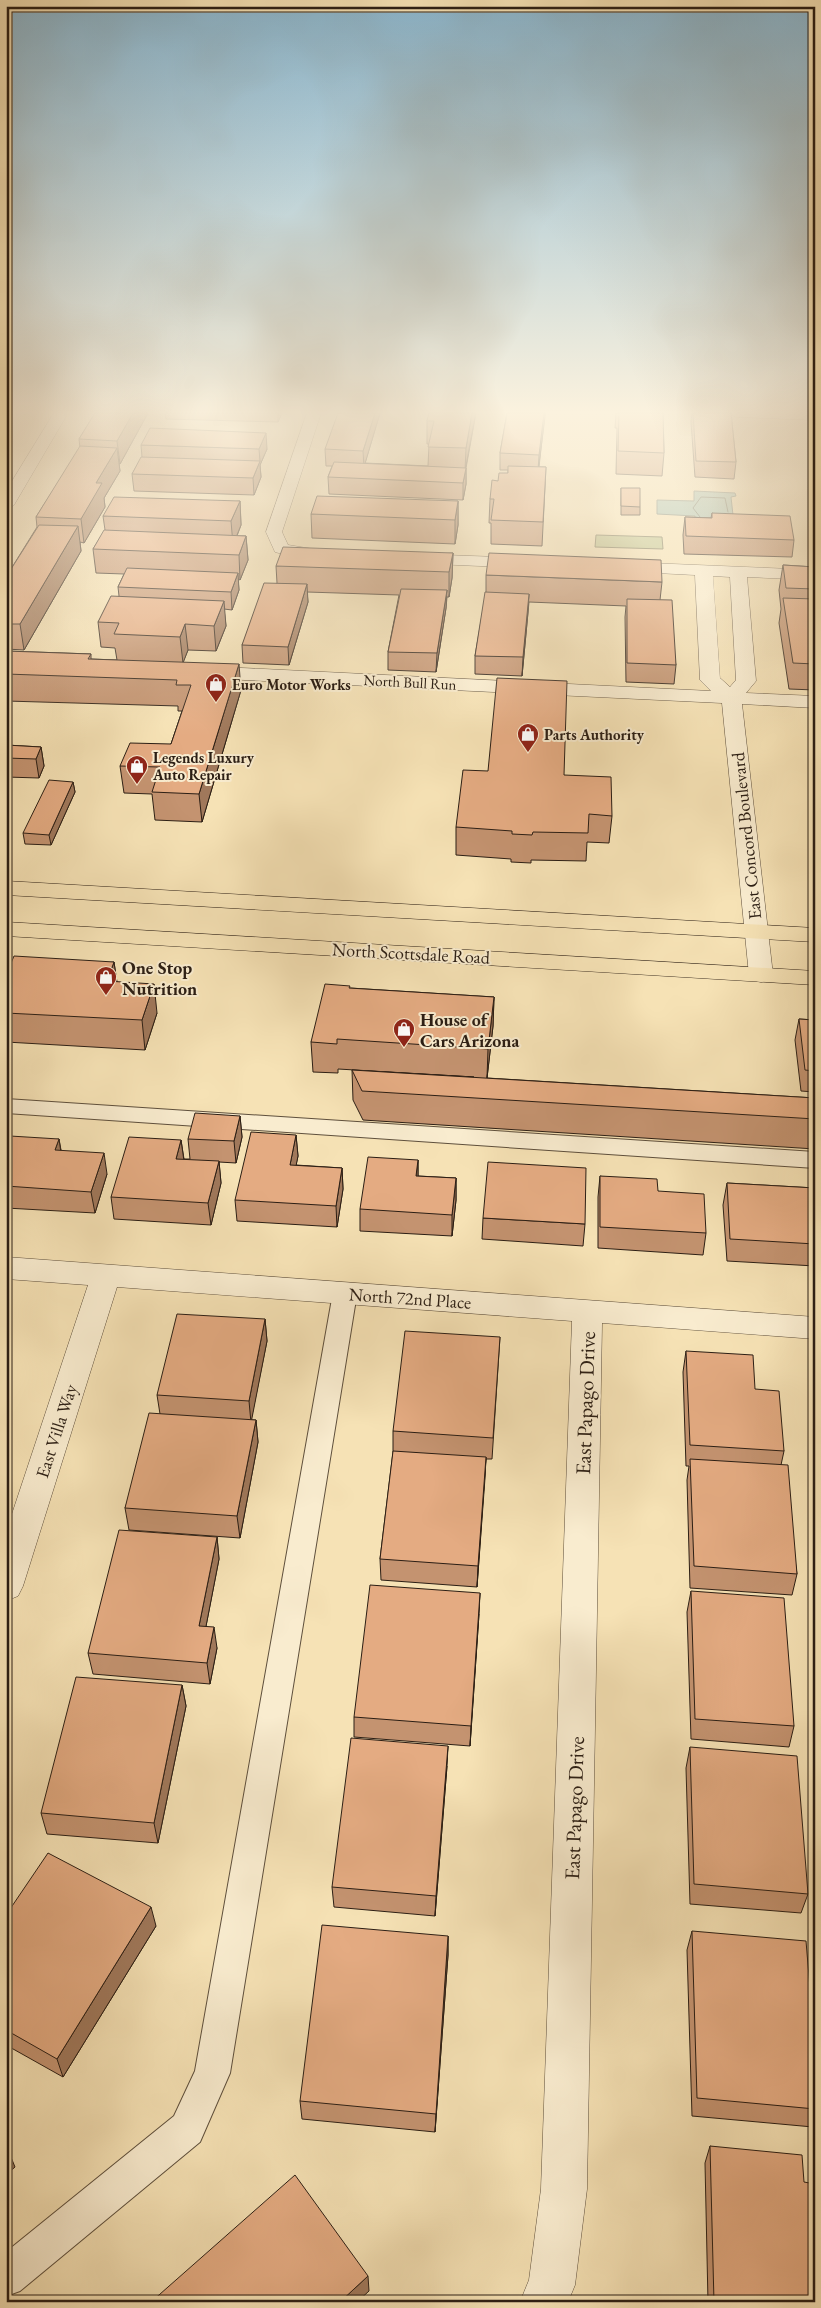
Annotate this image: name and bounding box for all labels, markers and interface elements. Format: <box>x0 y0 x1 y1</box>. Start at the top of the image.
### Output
street label: North Bull Run <box>363 670 457 694</box>
shop icon: Euro Motor Works <box>204 672 228 703</box>
place label: Euro Motor Works <box>232 675 351 694</box>
shop icon: Parts Authority <box>516 722 540 753</box>
place label: Parts Authority <box>544 725 645 744</box>
place label: Legends Luxury Auto Repair <box>152 748 255 784</box>
street label: East Concord Boulevard <box>726 750 766 921</box>
shop icon: Legends Luxury Auto Repair <box>125 754 149 785</box>
street label: North Scottsdale Road <box>332 937 491 969</box>
place label: One Stop Nutrition <box>122 956 197 1000</box>
shop icon: One Stop Nutrition <box>94 965 118 996</box>
place label: House of Cars Arizona <box>420 1008 519 1052</box>
shop icon: House of Cars Arizona <box>392 1017 416 1048</box>
street label: North 72nd Place <box>348 1282 472 1314</box>
street label: East Papago Drive <box>569 1331 601 1475</box>
street label: East Villa Way <box>30 1381 82 1481</box>
street label: East Papago Drive <box>558 1736 590 1880</box>

